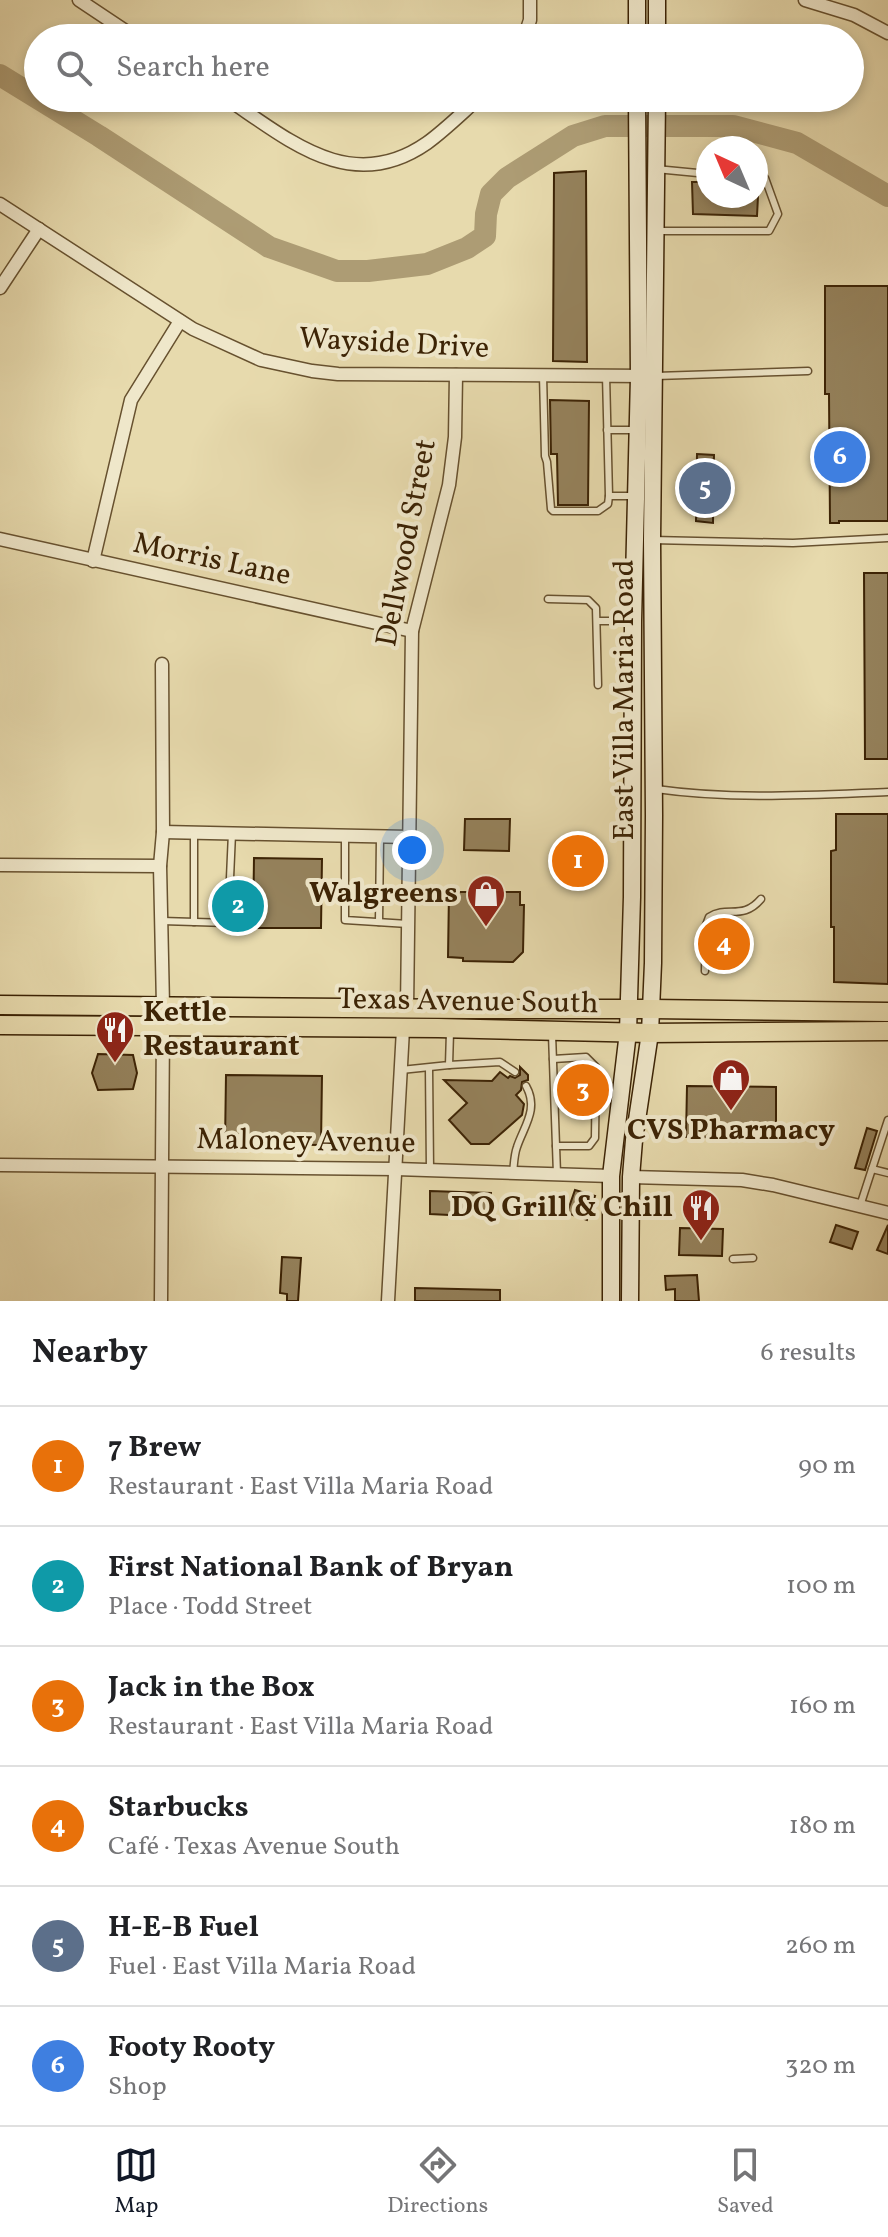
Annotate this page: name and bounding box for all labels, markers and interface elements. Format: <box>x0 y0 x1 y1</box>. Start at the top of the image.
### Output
search box <box>24 24 864 112</box>
icon: search <box>52 46 96 90</box>
text: Search here <box>116 47 270 89</box>
north arrow <box>696 136 768 208</box>
street label: Wayside Drive <box>298 318 490 370</box>
pin: 6 <box>814 427 866 487</box>
street label: Dellwood Street <box>366 436 448 650</box>
pin: 5 <box>679 458 731 518</box>
street label: Morris Lane <box>129 523 295 597</box>
street label: East Villa Maria Road <box>604 559 646 841</box>
your location <box>392 830 432 870</box>
pin: 1 <box>552 831 604 891</box>
place label: Walgreens <box>309 873 458 915</box>
shop icon: Walgreens <box>465 873 507 928</box>
pin: 2 <box>212 876 264 936</box>
pin: 4 <box>698 914 750 974</box>
street label: Texas Avenue South <box>337 979 599 1025</box>
place label: Kettle Restaurant <box>143 992 300 1068</box>
restaurant icon: Kettle Restaurant <box>94 1009 136 1064</box>
shop icon: CVS Pharmacy <box>710 1057 752 1112</box>
pin: 3 <box>557 1060 609 1120</box>
place label: CVS Pharmacy <box>627 1110 835 1152</box>
street label: Maloney Avenue <box>196 1119 416 1165</box>
place label: DQ Grill & Chill <box>451 1187 673 1229</box>
restaurant icon: DQ Grill & Chill <box>680 1187 722 1242</box>
text: Nearby <box>32 1330 148 1377</box>
text: 6 results <box>761 1335 856 1371</box>
text: 7 Brew <box>108 1427 201 1469</box>
text: 1 <box>53 1448 63 1484</box>
text: 90 m <box>798 1448 856 1484</box>
text: Restaurant · East Villa Maria Road <box>108 1469 493 1505</box>
text: First National Bank of Bryan <box>108 1547 514 1589</box>
text: 2 <box>51 1568 65 1604</box>
text: 100 m <box>786 1568 856 1604</box>
text: Place · Todd Street <box>108 1589 312 1625</box>
text: Jack in the Box <box>108 1667 315 1709</box>
text: 3 <box>51 1688 65 1724</box>
text: 160 m <box>789 1688 856 1724</box>
text: Restaurant · East Villa Maria Road <box>108 1709 493 1745</box>
text: Starbucks <box>108 1787 249 1829</box>
text: 4 <box>50 1808 66 1844</box>
text: 180 m <box>789 1808 856 1844</box>
text: Café · Texas Avenue South <box>108 1829 400 1865</box>
text: H-E-B Fuel <box>108 1907 259 1949</box>
text: 5 <box>52 1928 64 1964</box>
text: 260 m <box>785 1928 856 1964</box>
text: Fuel · East Villa Maria Road <box>108 1949 416 1985</box>
text: Footy Rooty <box>108 2027 275 2069</box>
text: 6 <box>51 2048 65 2084</box>
text: 320 m <box>785 2048 856 2084</box>
text: Shop <box>108 2069 167 2105</box>
tab: Map <box>114 2143 158 2222</box>
tab: Directions <box>387 2143 488 2222</box>
tab: Saved <box>717 2143 774 2222</box>

